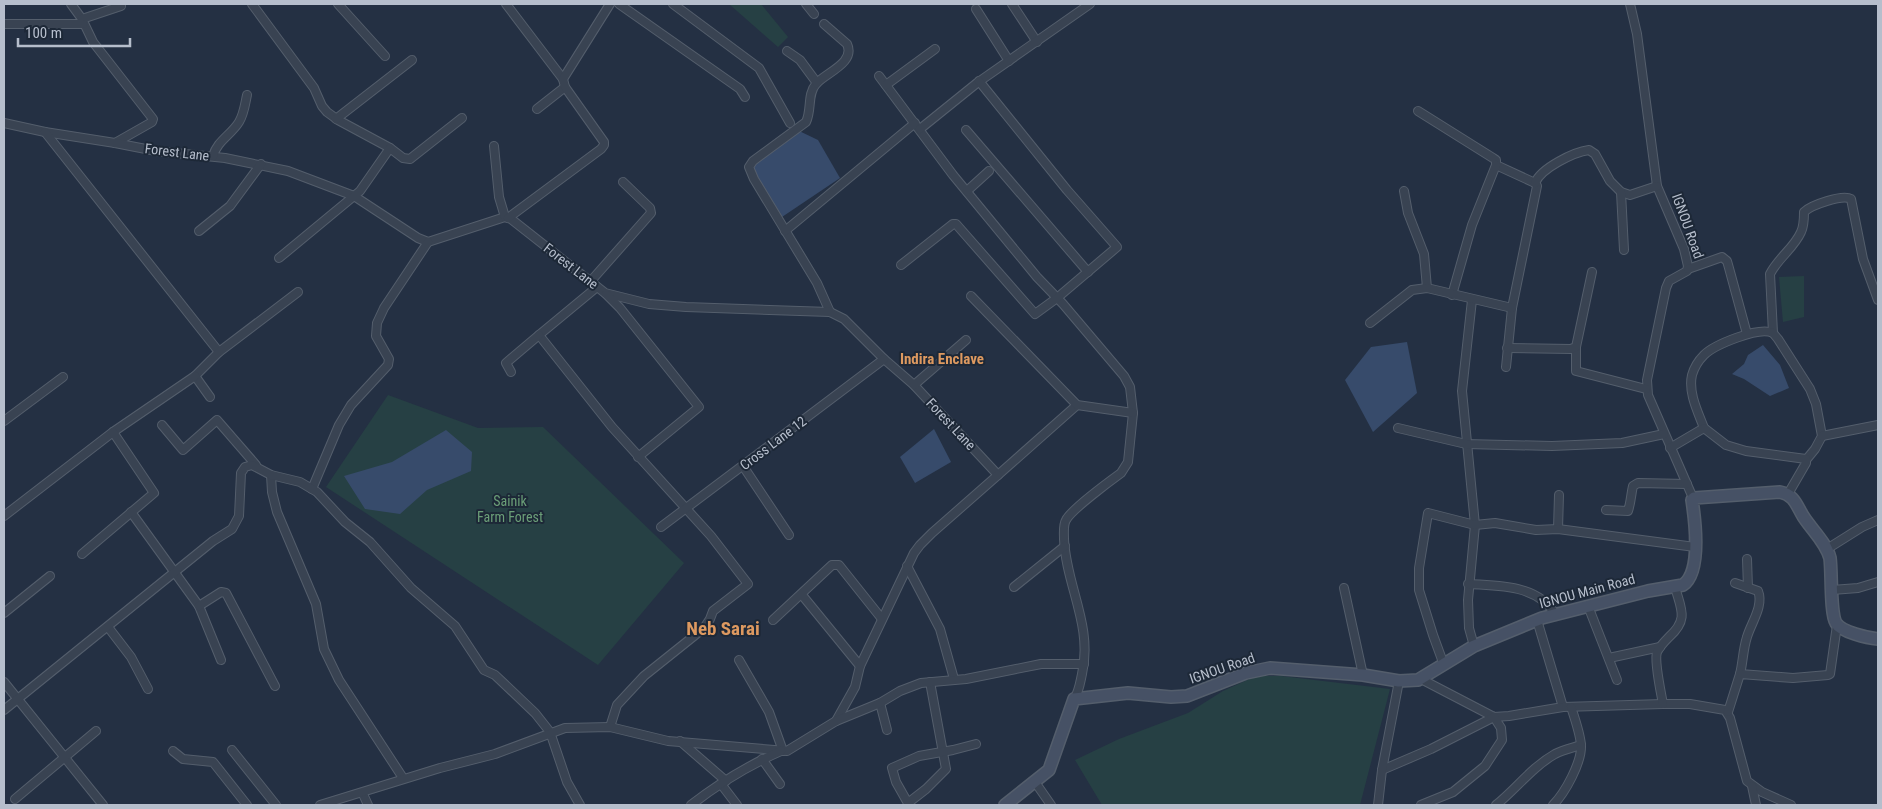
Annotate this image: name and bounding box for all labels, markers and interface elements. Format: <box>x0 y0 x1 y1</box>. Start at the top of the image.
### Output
scale bar <box>18 15 130 47</box>
text: 100 m <box>25 24 62 42</box>
street label: Forest Lane <box>144 140 211 164</box>
street label: IGNOU Road <box>1669 191 1707 261</box>
street label: Forest Lane <box>541 240 602 293</box>
district label: Indira Enclave <box>900 350 984 368</box>
street label: Forest Lane <box>923 395 979 453</box>
street label: Cross Lane 12 <box>737 413 809 473</box>
park label: Sainik Farm Forest <box>477 493 543 525</box>
street label: IGNOU Main Road <box>1537 571 1637 611</box>
district label: Neb Sarai <box>686 617 760 640</box>
street label: IGNOU Road <box>1187 649 1257 687</box>

